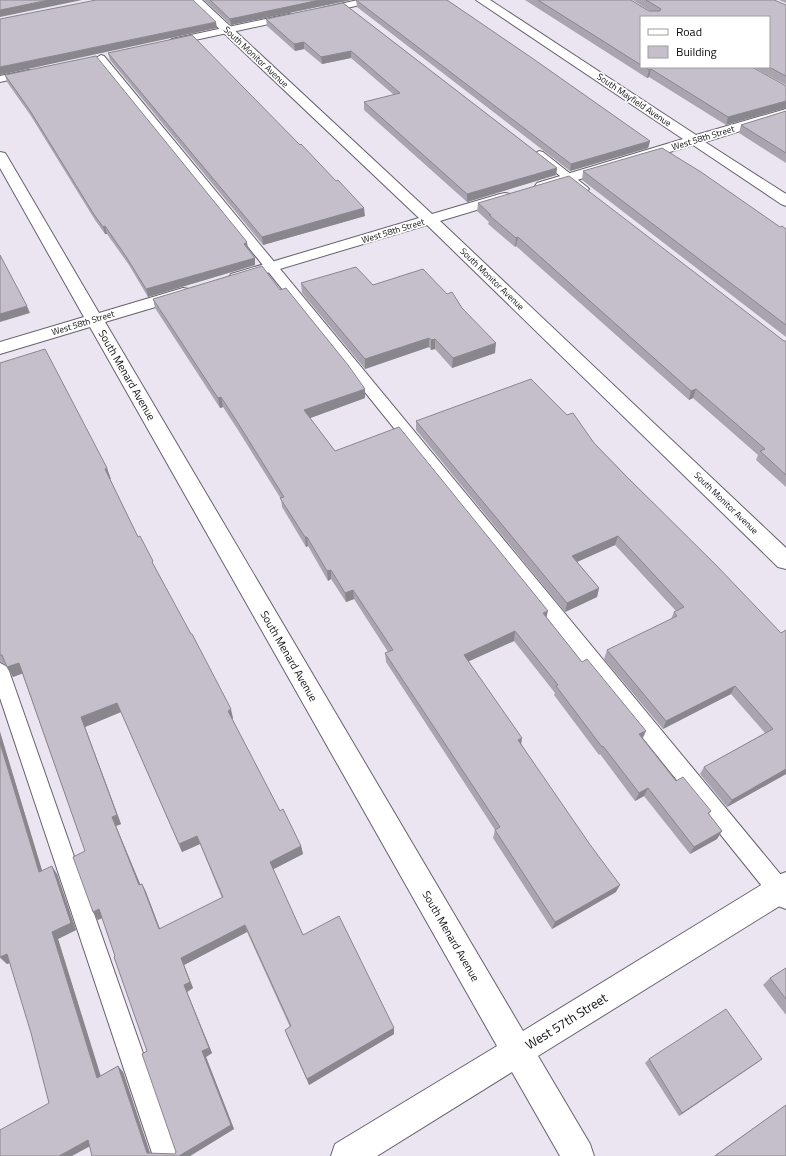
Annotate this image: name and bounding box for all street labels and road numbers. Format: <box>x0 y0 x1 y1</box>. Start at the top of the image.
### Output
street label: South Monitor Avenue <box>221 23 292 91</box>
street label: South Mayfield Avenue <box>594 70 674 130</box>
street label: West 58th Street <box>670 122 737 153</box>
street label: West 58th Street <box>360 215 427 246</box>
street label: South Monitor Avenue <box>457 245 528 313</box>
street label: West 58th Street <box>50 307 117 338</box>
street label: South Menard Avenue <box>95 327 160 424</box>
street label: South Monitor Avenue <box>691 469 762 537</box>
street label: South Menard Avenue <box>257 608 322 705</box>
street label: South Menard Avenue <box>419 888 484 985</box>
street label: West 57th Street <box>521 987 611 1054</box>

